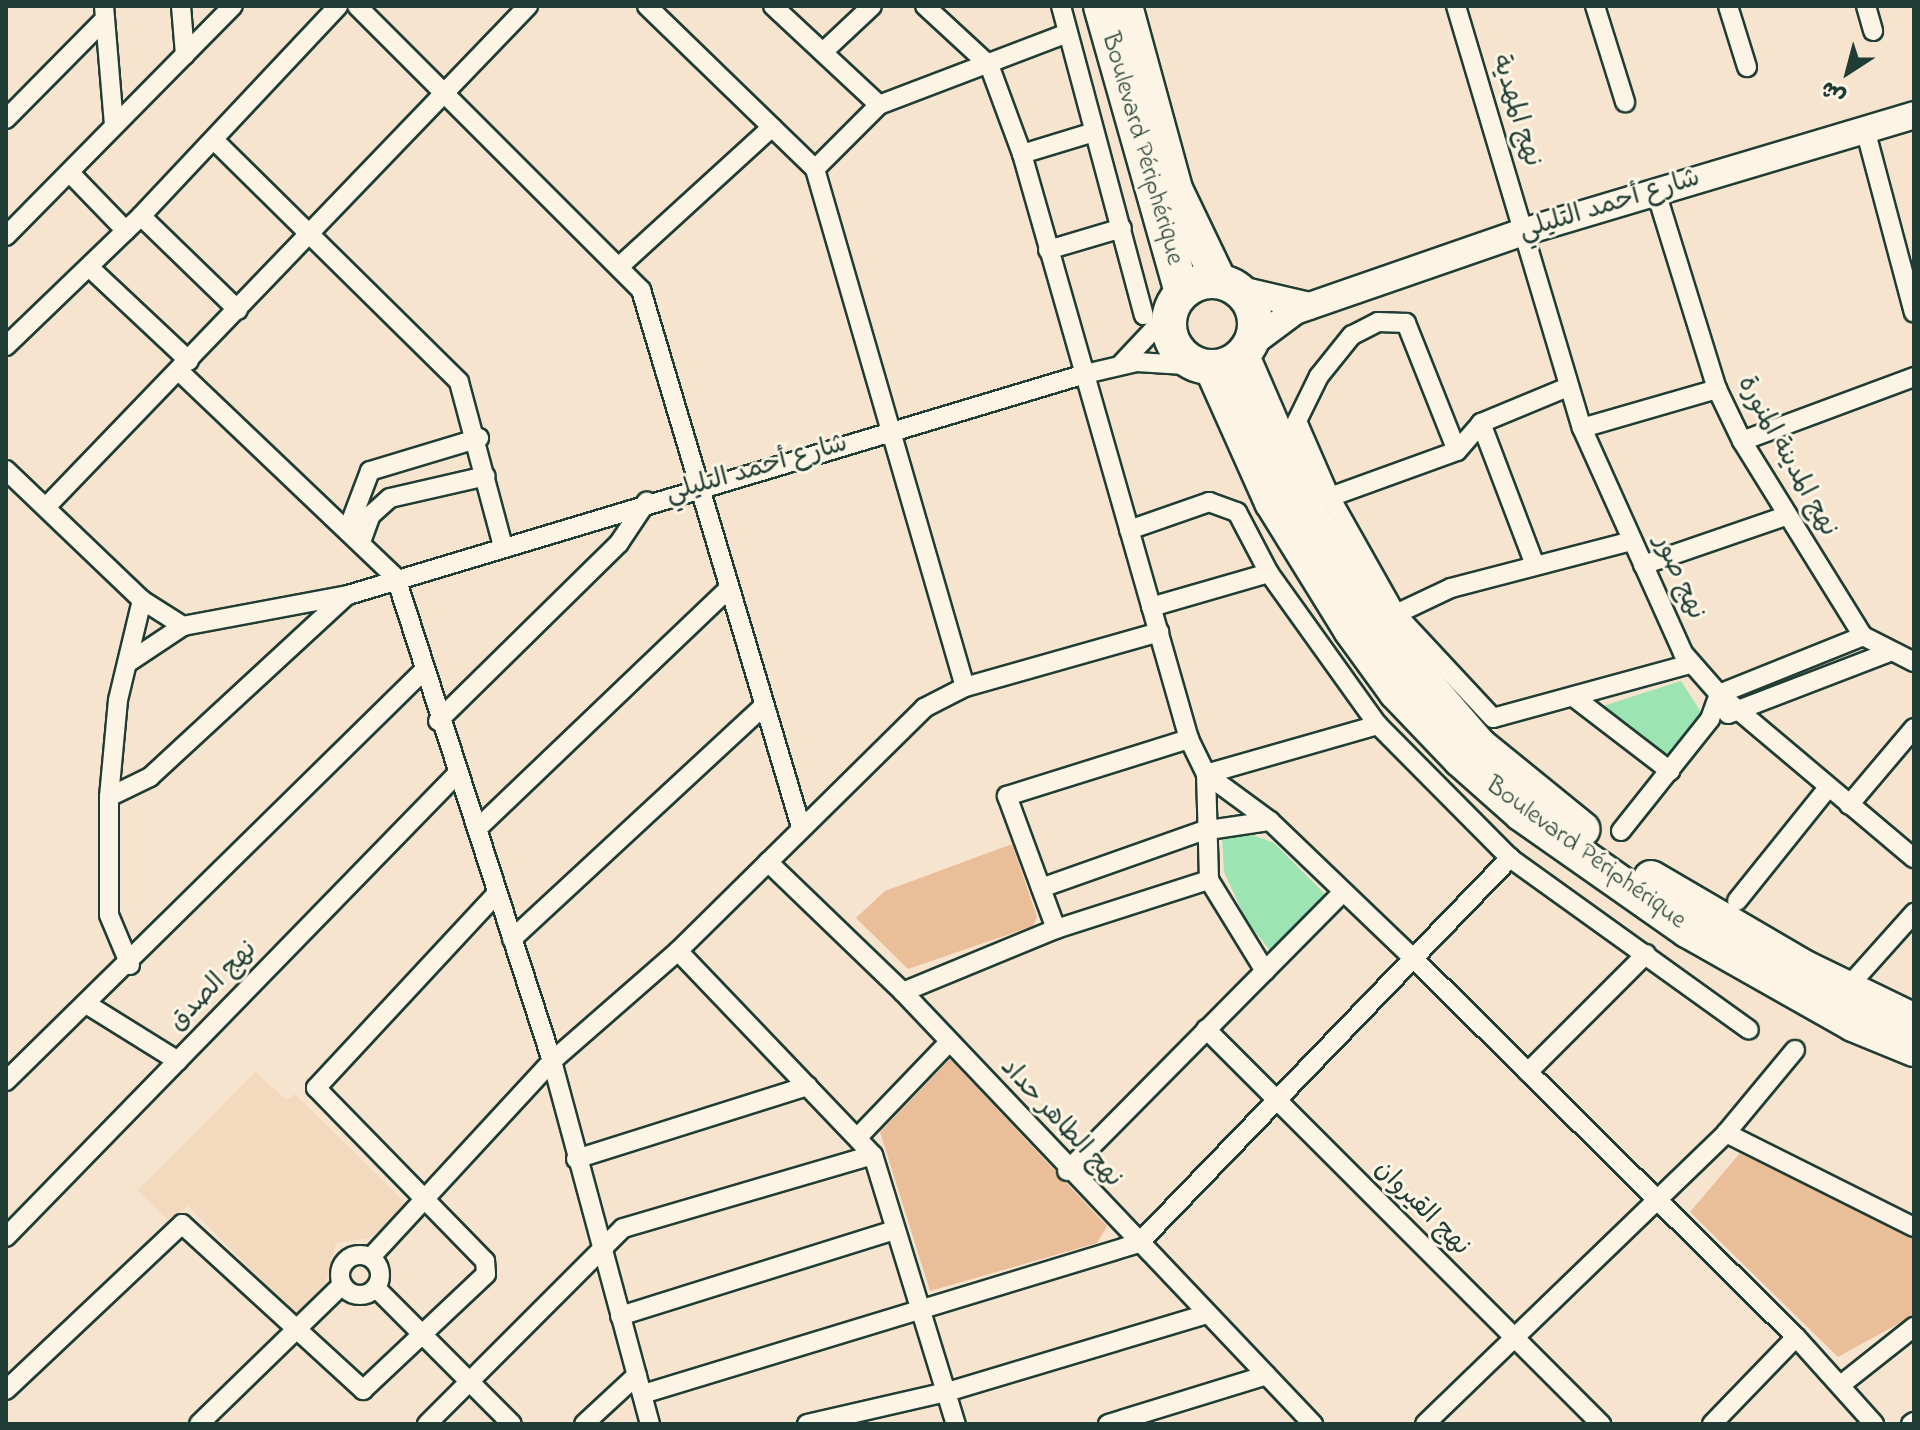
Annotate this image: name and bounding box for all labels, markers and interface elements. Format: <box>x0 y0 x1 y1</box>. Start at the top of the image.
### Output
street label: Boulevard Périphérique <box>1093 29 1189 269</box>
north arrow <box>1808 32 1888 112</box>
street label: نهج المهدية <box>1483 51 1547 171</box>
text: ش <box>1815 71 1853 111</box>
street label: شارع أحمد التليلي <box>1516 164 1704 248</box>
street label: نهج المدينة المنورة <box>1729 371 1843 543</box>
street label: شارع أحمد التليلي <box>663 429 851 511</box>
street label: نهج صور <box>1646 531 1710 625</box>
street label: Boulevard Périphérique <box>1479 771 1691 937</box>
street label: نهج الصدق <box>163 935 265 1039</box>
street label: نهج الطاهر حداد <box>992 1053 1128 1195</box>
street label: نهج القيروان <box>1367 1155 1475 1263</box>

